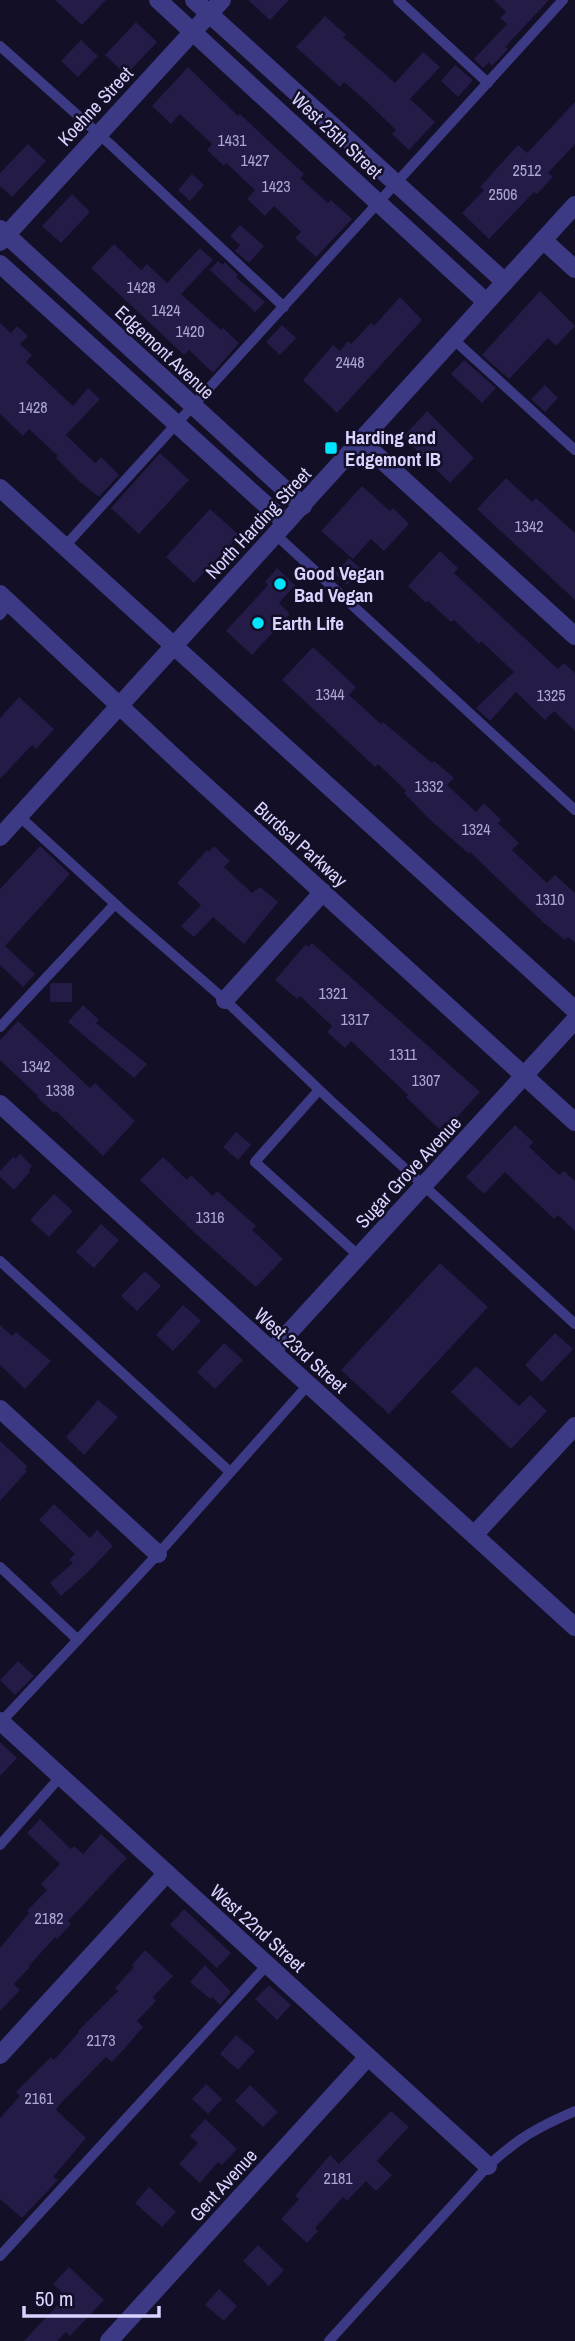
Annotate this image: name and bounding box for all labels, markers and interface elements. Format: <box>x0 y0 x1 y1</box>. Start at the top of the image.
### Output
street label: Koehne Street <box>52 60 139 151</box>
street label: West 25th Street <box>286 86 389 184</box>
house number: 1431 <box>217 129 247 151</box>
house number: 1427 <box>240 149 270 171</box>
house number: 2512 <box>512 159 542 181</box>
house number: 1423 <box>261 175 291 197</box>
house number: 2506 <box>488 183 518 205</box>
house number: 1428 <box>126 276 156 298</box>
street label: Edgemont Avenue <box>110 299 220 405</box>
house number: 1424 <box>151 299 181 321</box>
house number: 1420 <box>175 320 205 342</box>
house number: 2448 <box>335 351 365 373</box>
house number: 1428 <box>18 396 48 418</box>
place label: Harding and Edgemont IB <box>345 424 441 472</box>
marker: Harding and Edgemont IB <box>323 440 339 456</box>
street label: North Harding Street <box>199 461 317 584</box>
house number: 1342 <box>514 515 544 537</box>
place label: Good Vegan Bad Vegan <box>294 560 385 608</box>
marker: Good Vegan Bad Vegan <box>272 576 288 592</box>
place label: Earth Life <box>272 610 344 636</box>
marker: Earth Life <box>250 615 266 631</box>
house number: 1344 <box>315 683 345 705</box>
house number: 1325 <box>536 684 566 706</box>
house number: 1332 <box>414 775 444 797</box>
street label: Burdsal Parkway <box>249 795 353 893</box>
house number: 1324 <box>461 818 491 840</box>
house number: 1310 <box>535 888 565 910</box>
house number: 1321 <box>318 982 348 1004</box>
house number: 1317 <box>340 1008 370 1030</box>
house number: 1311 <box>389 1043 418 1065</box>
house number: 1342 <box>21 1055 51 1077</box>
house number: 1307 <box>411 1069 441 1091</box>
house number: 1338 <box>45 1079 75 1101</box>
street label: Sugar Grove Avenue <box>349 1110 467 1234</box>
house number: 1316 <box>195 1206 225 1228</box>
street label: West 23rd Street <box>249 1301 354 1399</box>
street label: West 22nd Street <box>205 1878 312 1978</box>
house number: 2182 <box>34 1907 64 1929</box>
house number: 2173 <box>86 2029 116 2051</box>
house number: 2161 <box>24 2087 54 2109</box>
street label: Gent Avenue <box>183 2143 263 2227</box>
house number: 2181 <box>323 2167 353 2189</box>
scale bar <box>24 2274 159 2318</box>
text: 50 m <box>35 2284 73 2313</box>

